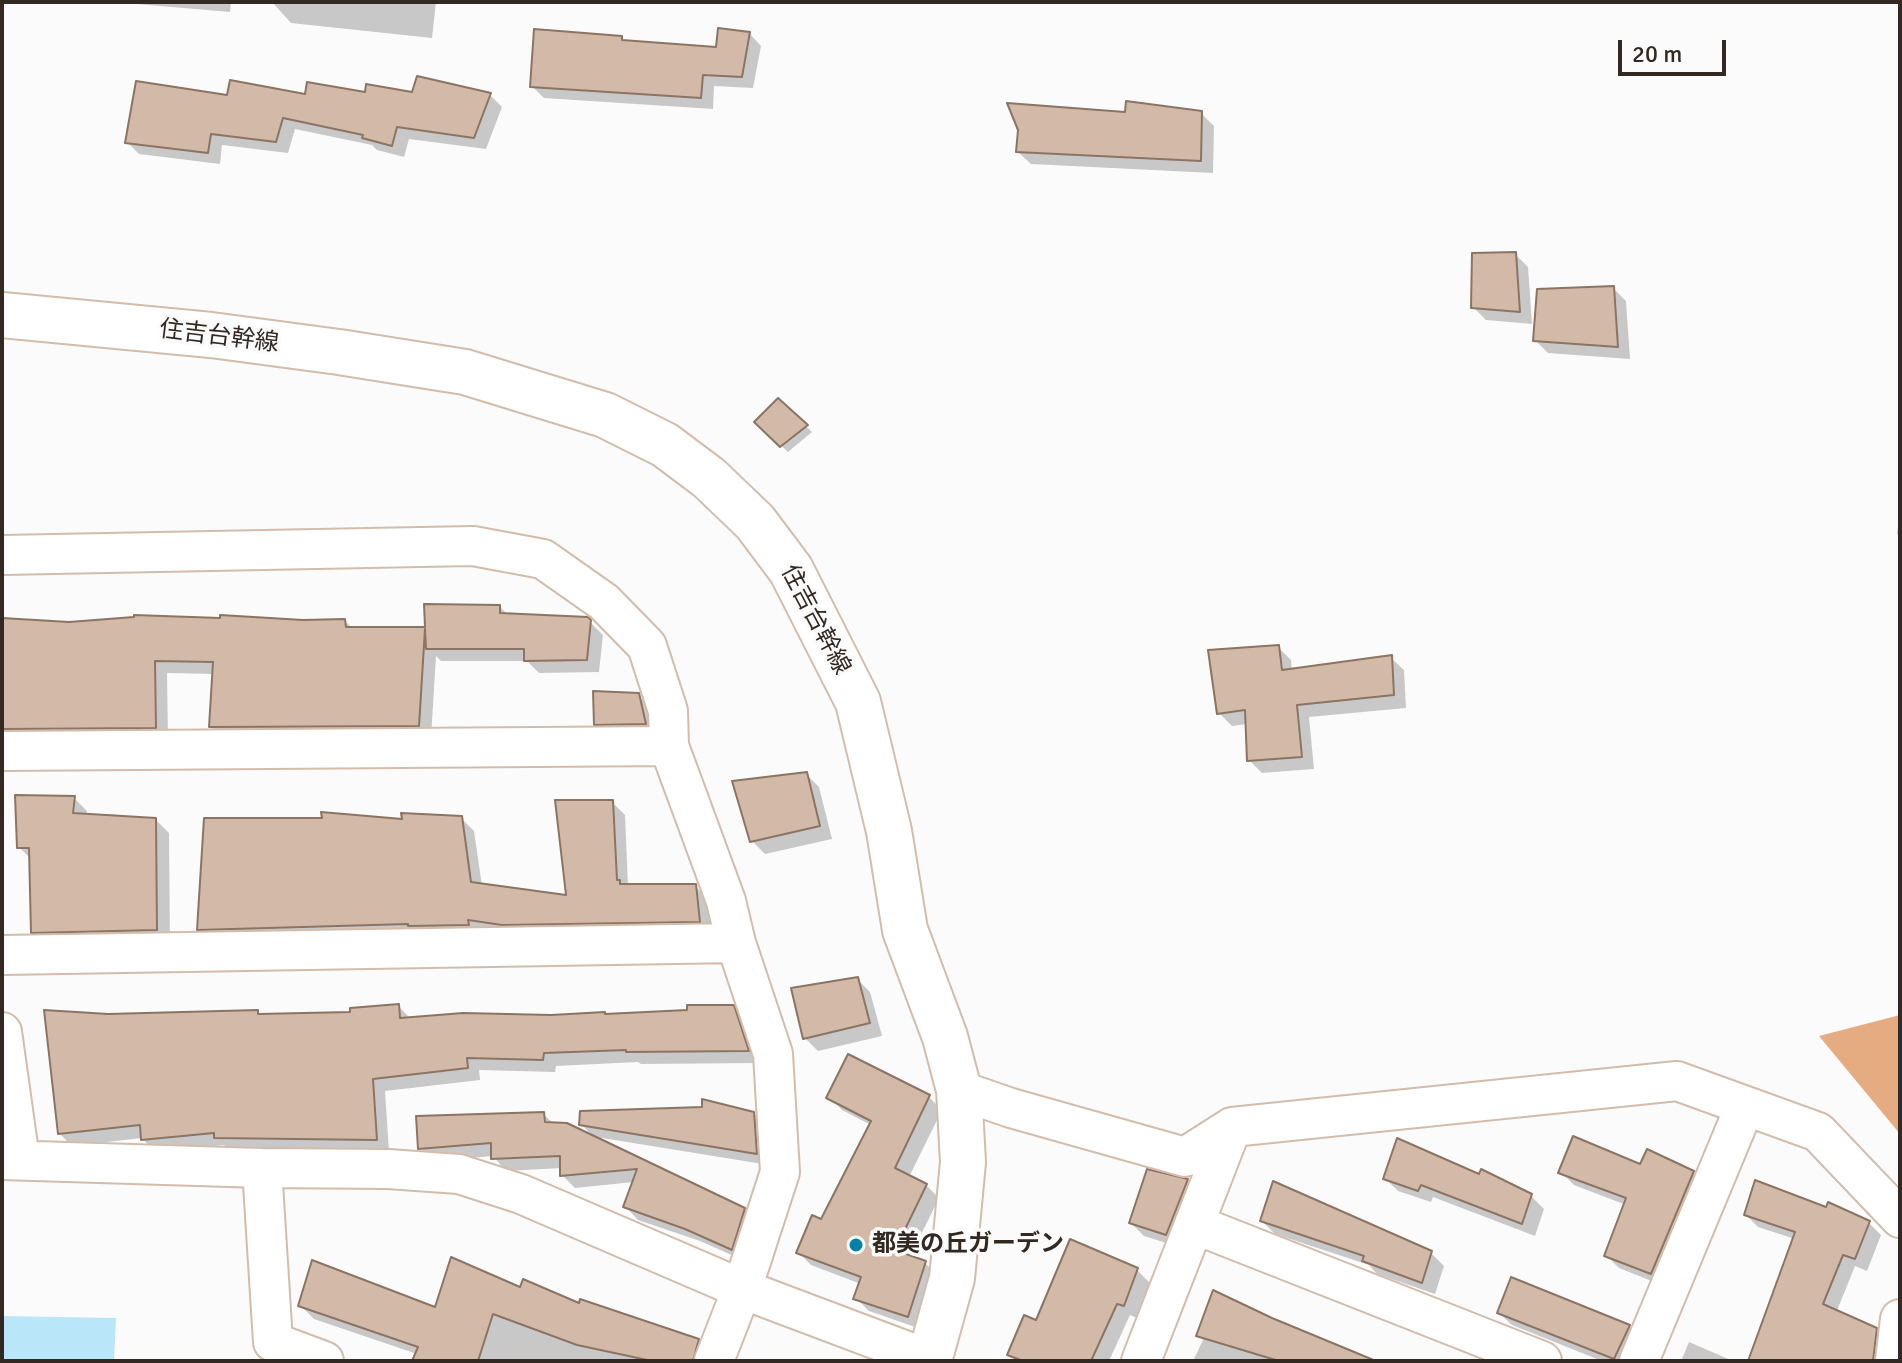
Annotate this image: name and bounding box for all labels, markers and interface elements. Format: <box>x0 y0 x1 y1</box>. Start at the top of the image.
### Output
scale bar <box>1622 24 1730 74</box>
text: 20 m <box>1632 39 1682 69</box>
street label: 住吉台幹線 <box>158 315 280 359</box>
street label: 住吉台幹線 <box>774 560 856 680</box>
place label: 都美の丘ガーデン <box>872 1231 1064 1259</box>
marker: 都美の丘ガーデン <box>847 1236 865 1254</box>

